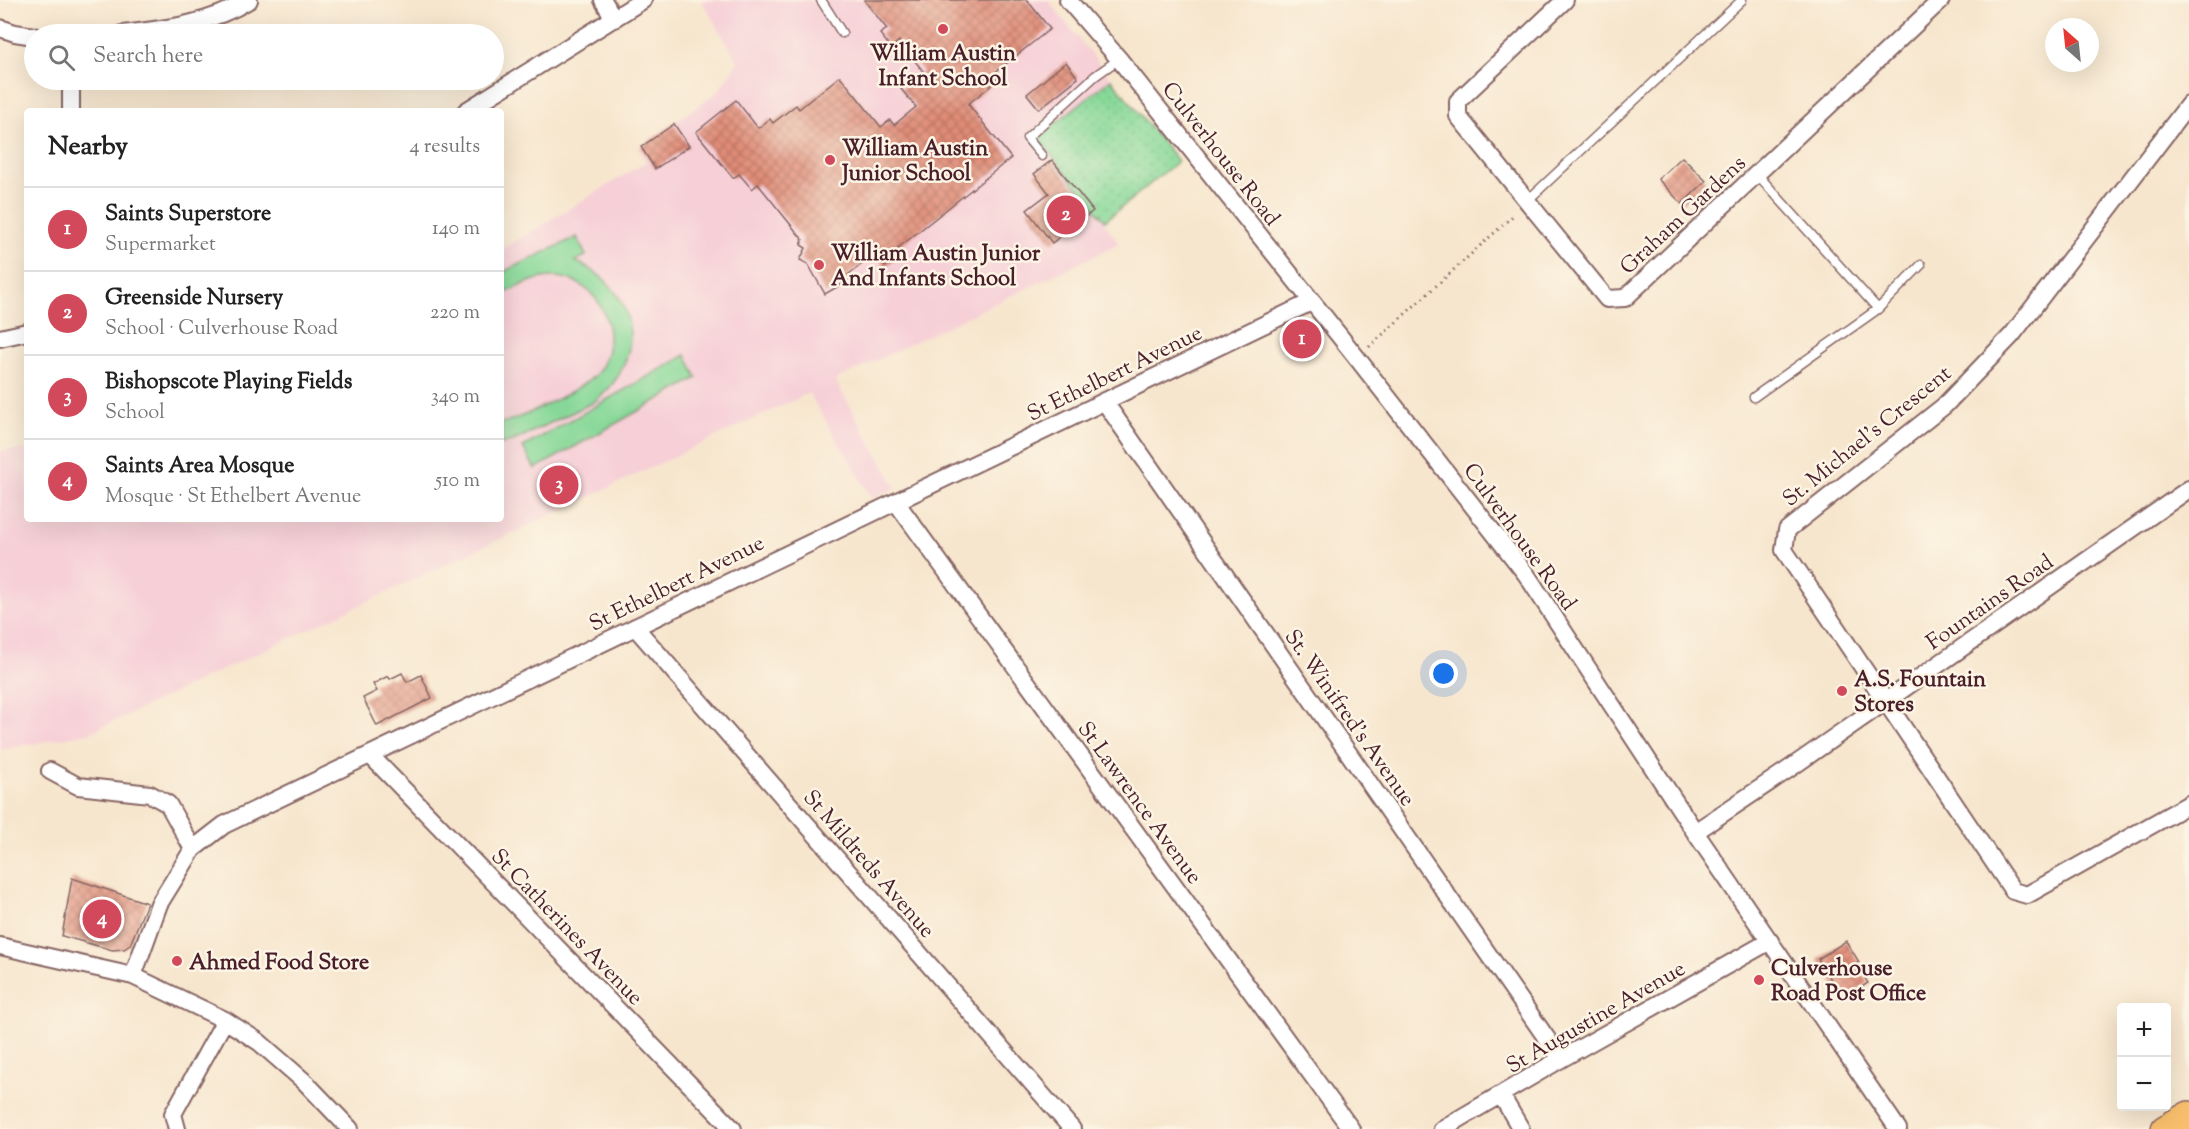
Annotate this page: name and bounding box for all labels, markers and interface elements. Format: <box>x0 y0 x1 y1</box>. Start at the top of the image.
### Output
north arrow <box>2045 18 2099 72</box>
marker: William Austin Infant School <box>936 22 950 36</box>
search box <box>24 24 504 90</box>
place label: William Austin Infant School <box>870 39 1016 96</box>
icon: search <box>45 41 78 74</box>
text: Search here <box>93 41 203 73</box>
street label: Culverhouse Road <box>1153 76 1286 234</box>
text: Nearby <box>48 129 128 166</box>
text: 4 results <box>409 133 480 162</box>
place label: William Austin Junior School <box>840 134 988 191</box>
street label: Graham Gardens <box>1614 149 1754 283</box>
marker: William Austin Junior School <box>823 153 837 167</box>
pin: 2 <box>1046 192 1086 238</box>
text: Saints Superstore <box>105 199 271 231</box>
text: 1 <box>64 215 71 244</box>
text: 140 m <box>432 215 480 244</box>
text: Supermarket <box>105 231 216 260</box>
place label: William Austin Junior And Infants School <box>831 239 1041 296</box>
marker: William Austin Junior And Infants School <box>812 258 826 272</box>
text: Greenside Nursery <box>105 283 283 315</box>
text: 2 <box>63 299 72 328</box>
text: 220 m <box>430 299 480 328</box>
text: School · Culverhouse Road <box>105 315 338 344</box>
pin: 1 <box>1282 316 1322 362</box>
street label: St Ethelbert Avenue <box>1022 318 1208 431</box>
street label: St. Michael's Crescent <box>1776 359 1960 516</box>
text: Bishopscote Playing Fields <box>105 367 352 399</box>
text: 3 <box>63 383 72 412</box>
text: 340 m <box>431 383 480 412</box>
text: School <box>105 399 165 428</box>
text: Saints Area Mosque <box>105 451 294 483</box>
street label: Culverhouse Road <box>1454 457 1583 618</box>
pin: 3 <box>540 462 578 508</box>
text: 4 <box>62 467 73 496</box>
text: 510 m <box>435 467 480 496</box>
text: Mosque · St Ethelbert Avenue <box>105 483 361 512</box>
street label: St Ethelbert Avenue <box>584 528 770 641</box>
street label: Fountains Road <box>1920 548 2061 659</box>
street label: St. Winifred's Avenue <box>1275 624 1422 814</box>
your location <box>1429 659 1458 688</box>
place label: A.S. Fountain Stores <box>1854 665 1986 722</box>
marker: A.S. Fountain Stores <box>1835 684 1849 698</box>
street label: St Lawrence Avenue <box>1068 716 1209 892</box>
street label: St Mildreds Avenue <box>794 784 941 946</box>
street label: St Catherines Avenue <box>482 842 649 1014</box>
pin: 4 <box>82 896 122 942</box>
place label: Ahmed Food Store <box>189 948 369 980</box>
marker: Ahmed Food Store <box>170 954 184 968</box>
street label: St Augustine Avenue <box>1501 954 1692 1083</box>
place label: Culverhouse Road Post Office <box>1771 954 1926 1011</box>
marker: Culverhouse Road Post Office <box>1752 973 1766 987</box>
map controls <box>2117 1003 2171 1111</box>
button: + <box>2117 1003 2171 1057</box>
button: − <box>2117 1057 2171 1111</box>

